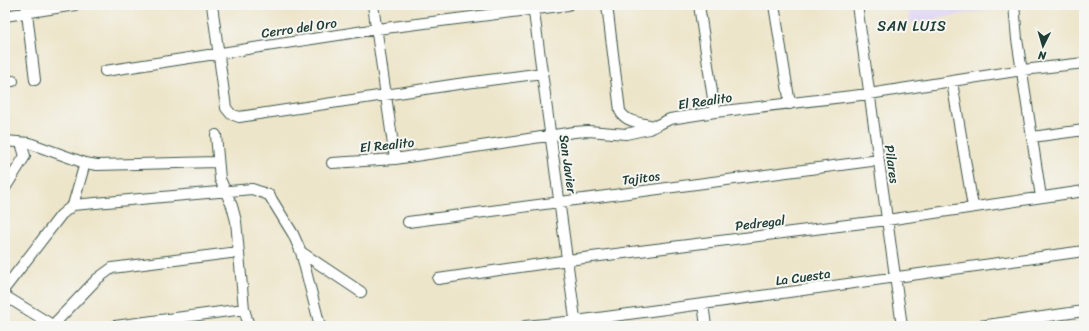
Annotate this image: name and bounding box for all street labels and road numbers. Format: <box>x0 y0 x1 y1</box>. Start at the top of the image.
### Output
street label: Cerro del Oro <box>260 11 339 45</box>
street label: El Realito <box>676 86 734 116</box>
street label: El Realito <box>359 131 416 159</box>
street label: San Javier <box>552 133 584 196</box>
street label: Pilares <box>878 143 906 185</box>
street label: Tajitos <box>621 164 662 192</box>
street label: Pedregal <box>734 208 787 237</box>
street label: La Cuesta <box>774 262 833 292</box>

